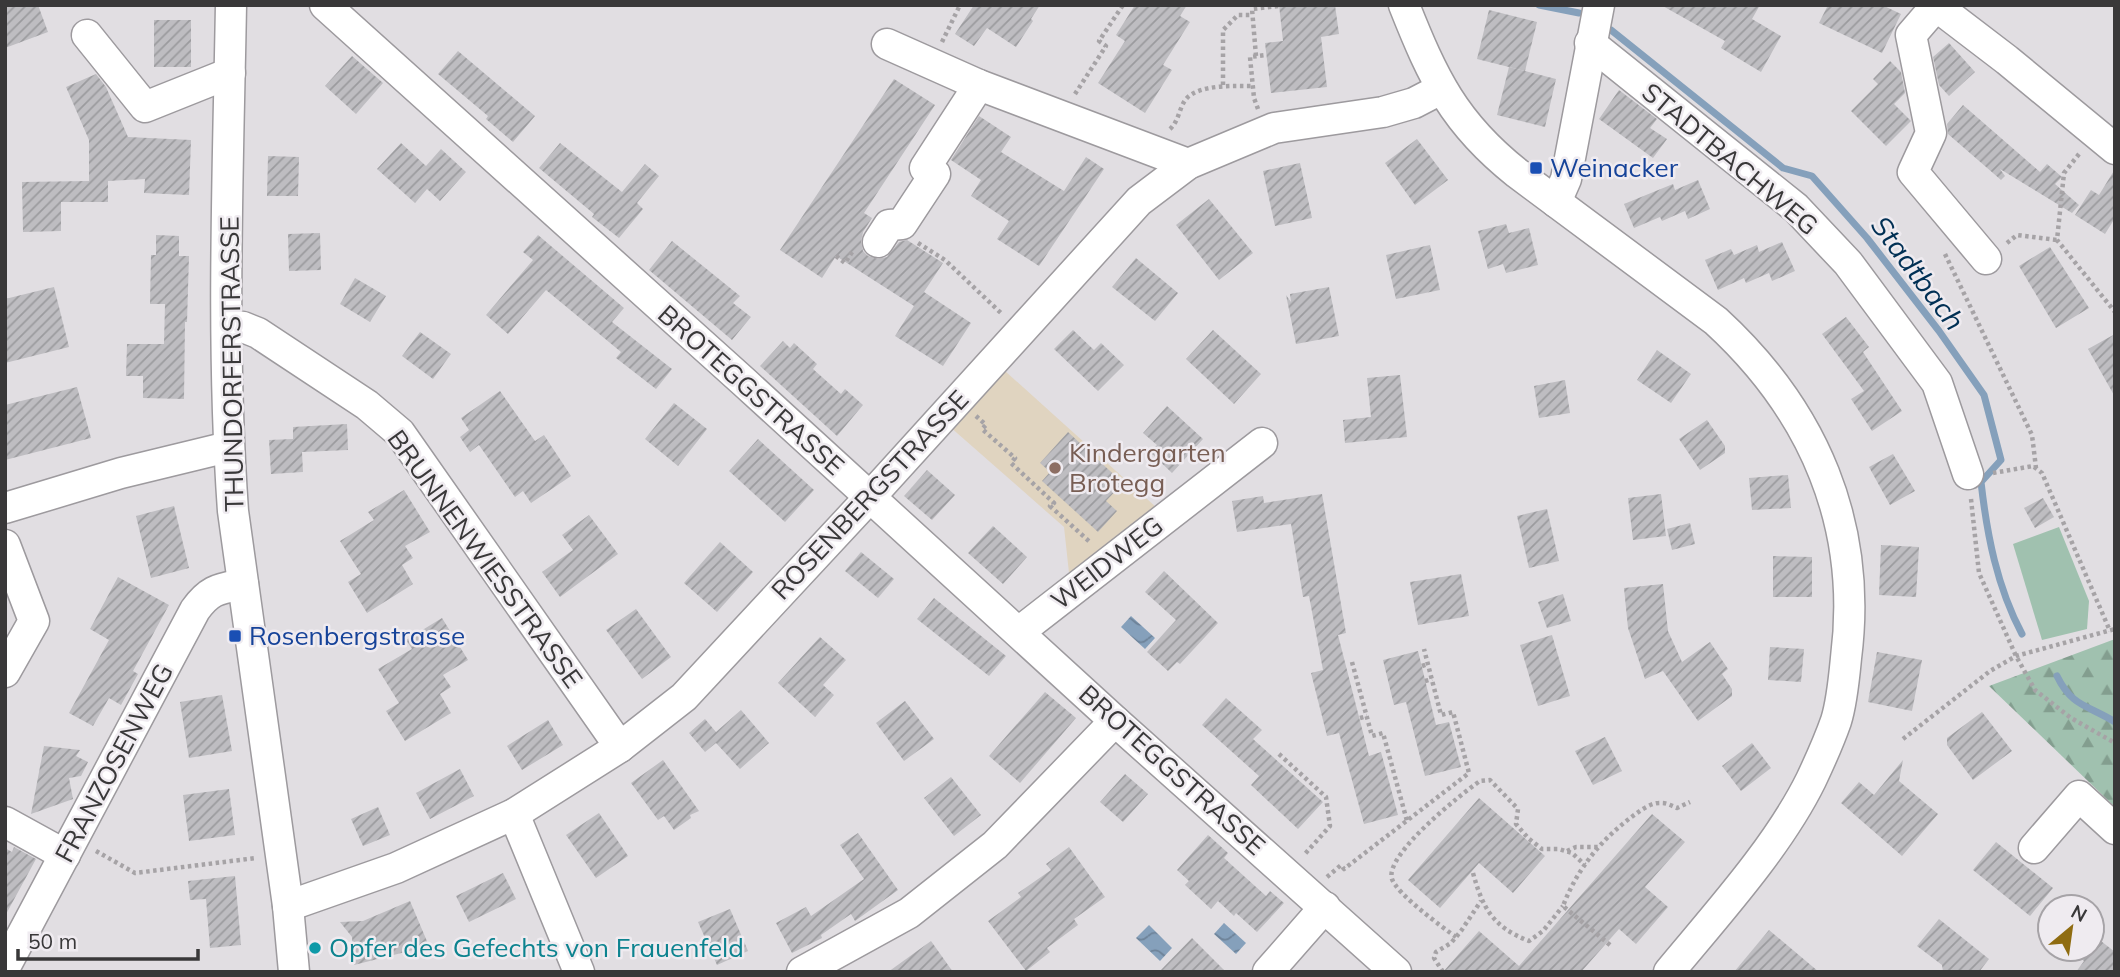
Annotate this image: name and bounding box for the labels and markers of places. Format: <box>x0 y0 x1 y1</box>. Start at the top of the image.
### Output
place label: Weinacker <box>1550 151 1679 184</box>
marker: Weinacker <box>1528 160 1544 176</box>
place label: Kindergarten Brotegg <box>1069 436 1226 499</box>
marker: Kindergarten Brotegg <box>1047 460 1063 476</box>
place label: Rosenbergstrasse <box>249 619 465 652</box>
marker: Rosenbergstrasse <box>227 628 243 644</box>
place label: Opfer des Gefechts von Frauenfeld <box>329 931 744 964</box>
marker: Opfer des Gefechts von Frauenfeld <box>307 940 323 956</box>

